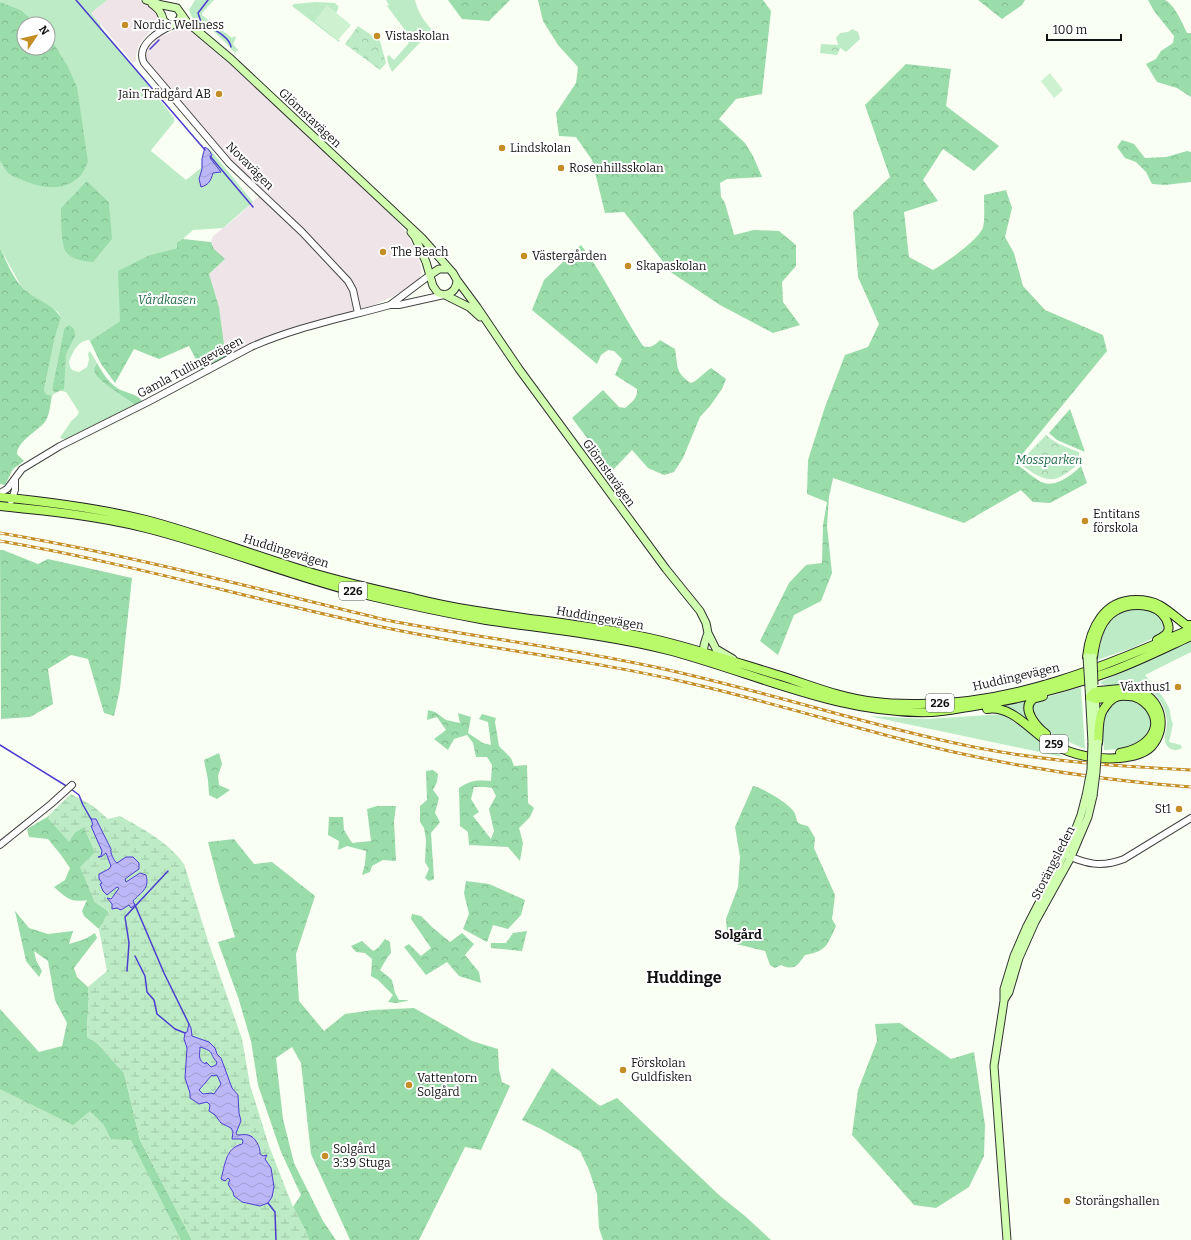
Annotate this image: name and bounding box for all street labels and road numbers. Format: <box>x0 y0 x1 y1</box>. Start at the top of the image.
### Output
street label: Glömstavägen <box>276 86 344 151</box>
street label: Novavägen <box>223 139 277 193</box>
street label: Gamla Tullingevägen <box>135 333 246 401</box>
street label: Glömstavägen <box>580 436 638 510</box>
street label: Huddingevägen <box>242 531 331 571</box>
road number: 226 <box>339 582 367 600</box>
street label: Huddingevägen <box>555 603 645 633</box>
street label: Huddingevägen <box>971 660 1061 694</box>
road number: 226 <box>926 694 954 712</box>
road number: 259 <box>1040 735 1068 753</box>
street label: Storängsleden <box>1028 823 1078 902</box>

